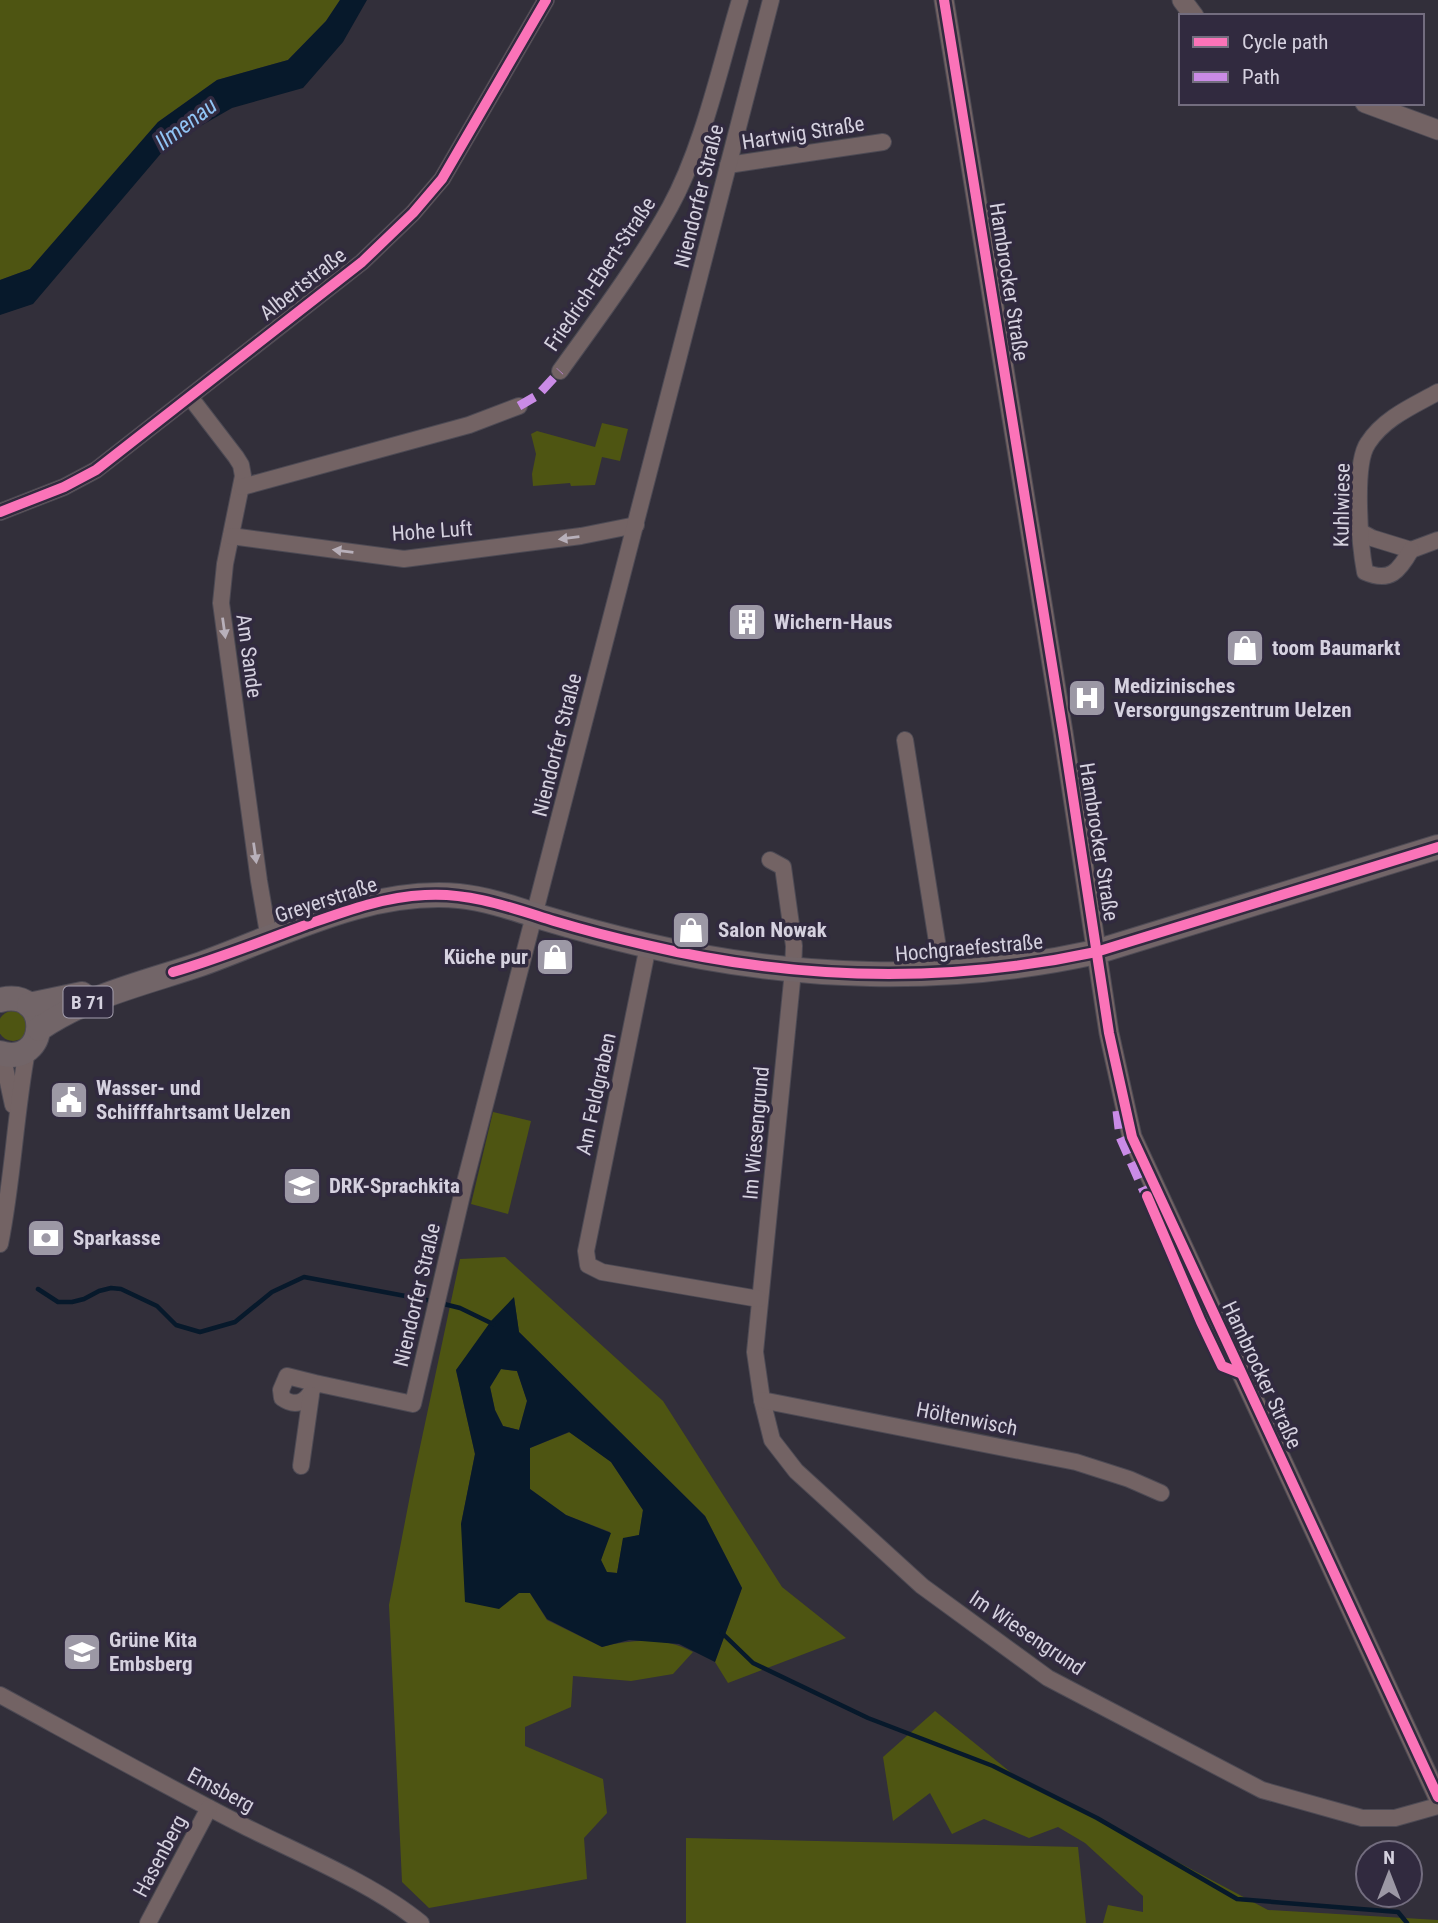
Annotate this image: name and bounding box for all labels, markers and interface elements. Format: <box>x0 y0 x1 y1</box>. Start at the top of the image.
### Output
legend <box>1179 14 1424 105</box>
text: Cycle path <box>1242 30 1328 54</box>
text: Path <box>1242 65 1280 89</box>
water label: Ilmenau <box>150 92 222 156</box>
street label: Hartwig Straße <box>740 111 866 155</box>
street label: Niendorfer Straße <box>670 122 728 270</box>
street label: Friedrich-Ebert-Straße <box>540 192 661 356</box>
street label: Hambrocker Straße <box>985 201 1033 363</box>
street label: Albertstraße <box>255 243 351 325</box>
street label: Kuhlwiese <box>1329 463 1355 547</box>
street label: Hohe Luft <box>391 516 473 546</box>
one-way arrow <box>557 533 579 544</box>
one-way arrow <box>332 545 354 556</box>
building icon: Wichern-Haus <box>726 601 768 643</box>
place label: Wichern-Haus <box>774 610 893 634</box>
street label: Am Sande <box>231 613 267 699</box>
one-way arrow <box>219 617 230 639</box>
shop icon: toom Baumarkt <box>1224 627 1266 669</box>
place label: toom Baumarkt <box>1272 636 1400 660</box>
street label: Niendorfer Straße <box>528 671 586 819</box>
place label: Medizinisches Versorgungszentrum Uelzen <box>1114 674 1352 722</box>
hospital icon: Medizinisches Versorgungszentrum Uelzen <box>1066 677 1108 719</box>
street label: Hambrocker Straße <box>1075 761 1123 923</box>
one-way arrow <box>249 842 260 864</box>
street label: Greyerstraße <box>272 872 380 928</box>
shop icon: Salon Nowak <box>670 909 712 951</box>
place label: Salon Nowak <box>718 918 828 942</box>
street label: Hochgraefestraße <box>894 930 1044 966</box>
shop icon: Küche pur <box>534 936 576 978</box>
place label: Küche pur <box>444 945 528 969</box>
road number: B 71 <box>64 986 112 1018</box>
street label: Am Feldgraben <box>571 1031 621 1157</box>
street label: Im Wiesengrund <box>738 1065 774 1201</box>
place label: Wasser- und Schifffahrtsamt Uelzen <box>96 1076 291 1124</box>
public building icon: Wasser- und Schifffahrtsamt Uelzen <box>48 1079 90 1121</box>
school or university icon: DRK-Sprachkita <box>281 1165 323 1207</box>
place label: DRK-Sprachkita <box>329 1174 460 1198</box>
bank icon: Sparkasse <box>25 1217 67 1259</box>
street label: Niendorfer Straße <box>389 1221 445 1369</box>
place label: Sparkasse <box>73 1226 161 1250</box>
street label: Hambrocker Straße <box>1217 1297 1307 1453</box>
street label: Höltenwisch <box>914 1397 1020 1441</box>
street label: Im Wiesengrund <box>965 1586 1089 1680</box>
place label: Grüne Kita Embsberg <box>109 1628 197 1676</box>
school or university icon: Grüne Kita Embsberg <box>61 1631 103 1673</box>
street label: Emsberg <box>183 1762 259 1818</box>
street label: Hasenberg <box>128 1811 192 1901</box>
north arrow <box>1354 1839 1424 1909</box>
text: N <box>1383 1846 1395 1869</box>

